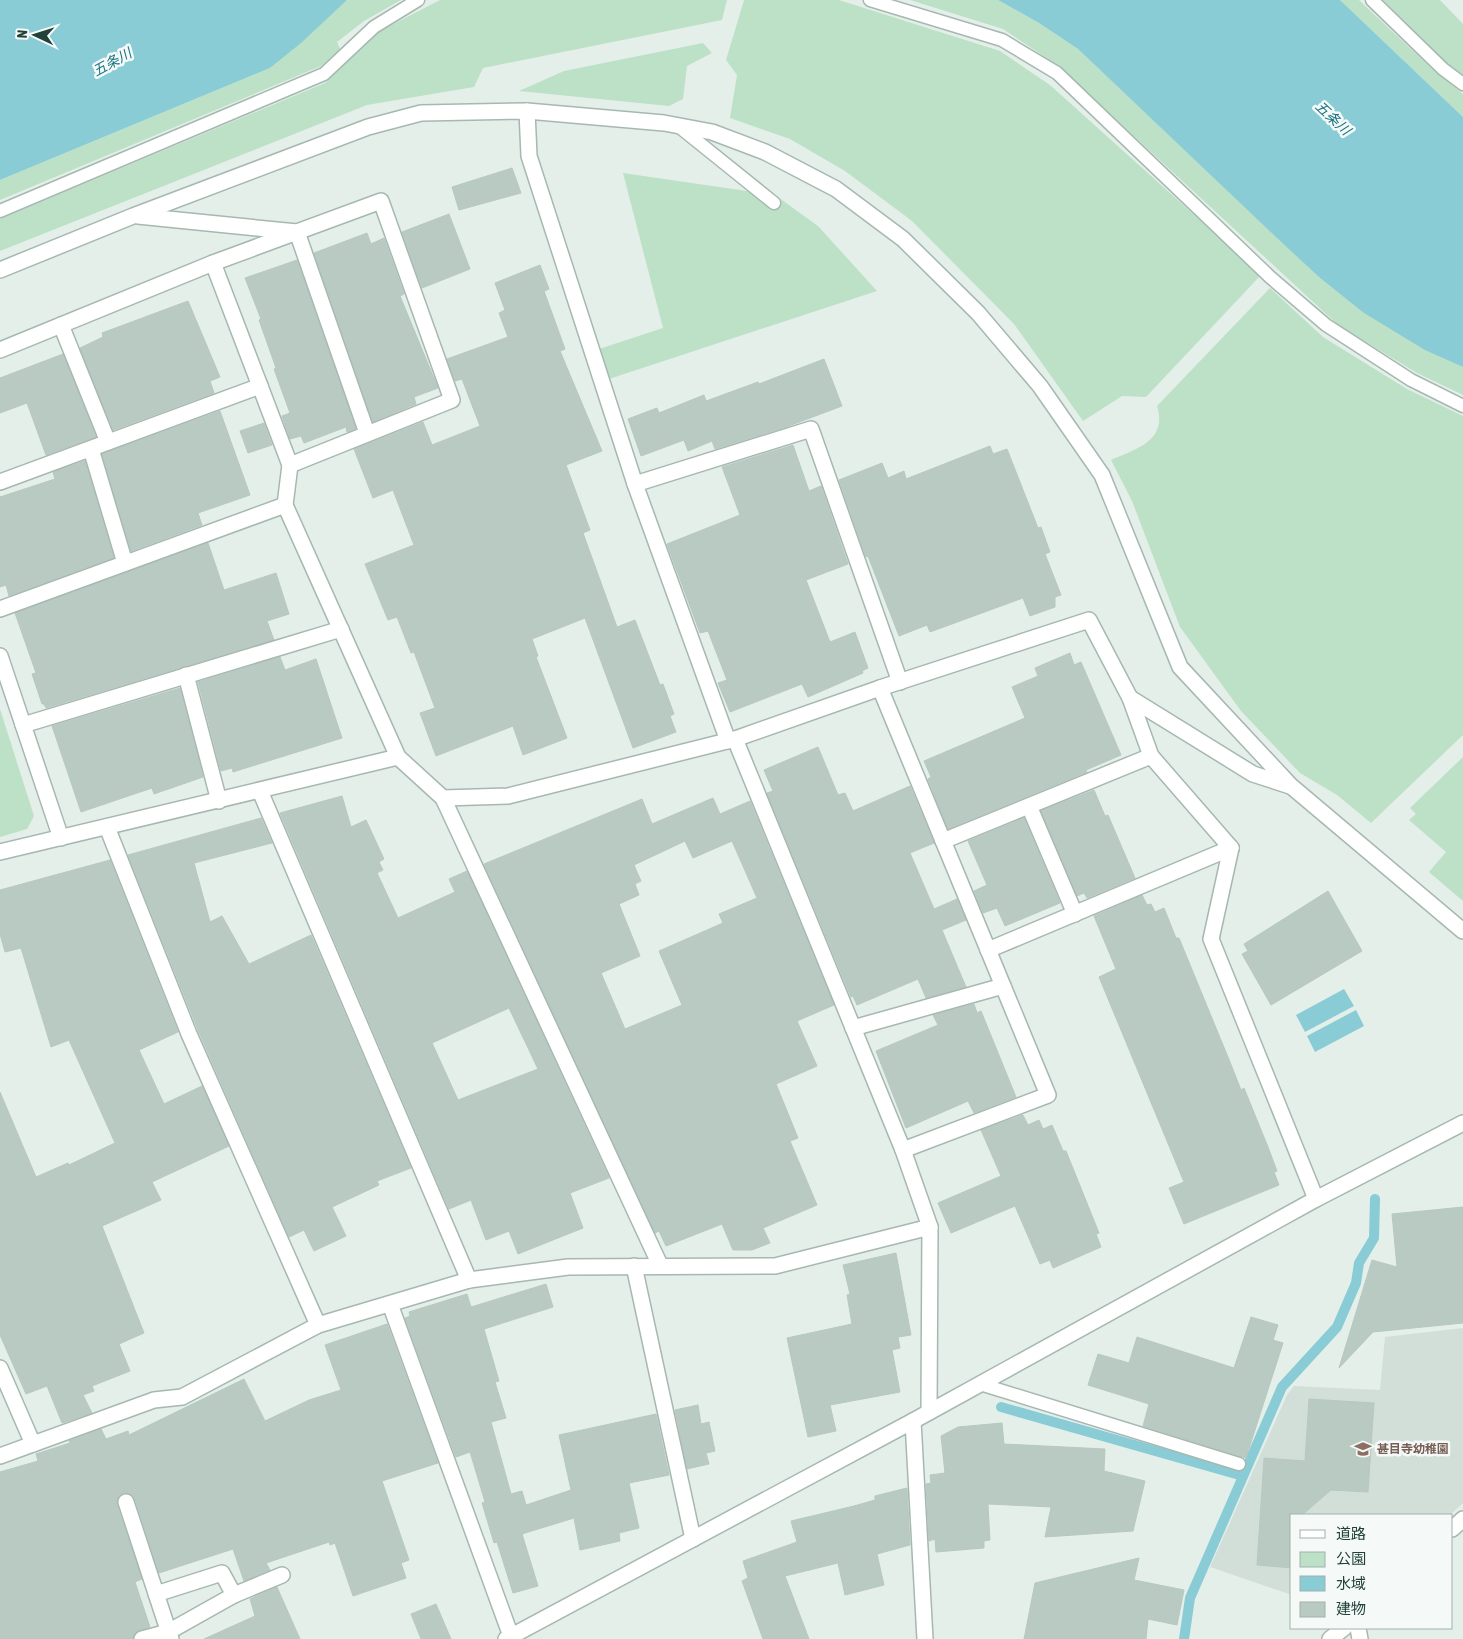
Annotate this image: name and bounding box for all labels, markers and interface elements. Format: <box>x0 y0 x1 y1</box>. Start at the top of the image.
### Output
north arrow <box>10 10 60 60</box>
text: N <box>14 29 30 39</box>
water label: 五条川 <box>90 44 136 79</box>
water label: 五条川 <box>1312 98 1355 140</box>
school or university icon: 甚目寺幼稚園 <box>1353 1439 1373 1459</box>
place label: 甚目寺幼稚園 <box>1377 1442 1449 1456</box>
legend <box>1290 1514 1453 1629</box>
text: 道路 <box>1336 1525 1366 1542</box>
text: 公園 <box>1336 1550 1366 1567</box>
text: 水域 <box>1336 1575 1366 1592</box>
text: 建物 <box>1336 1600 1366 1617</box>

